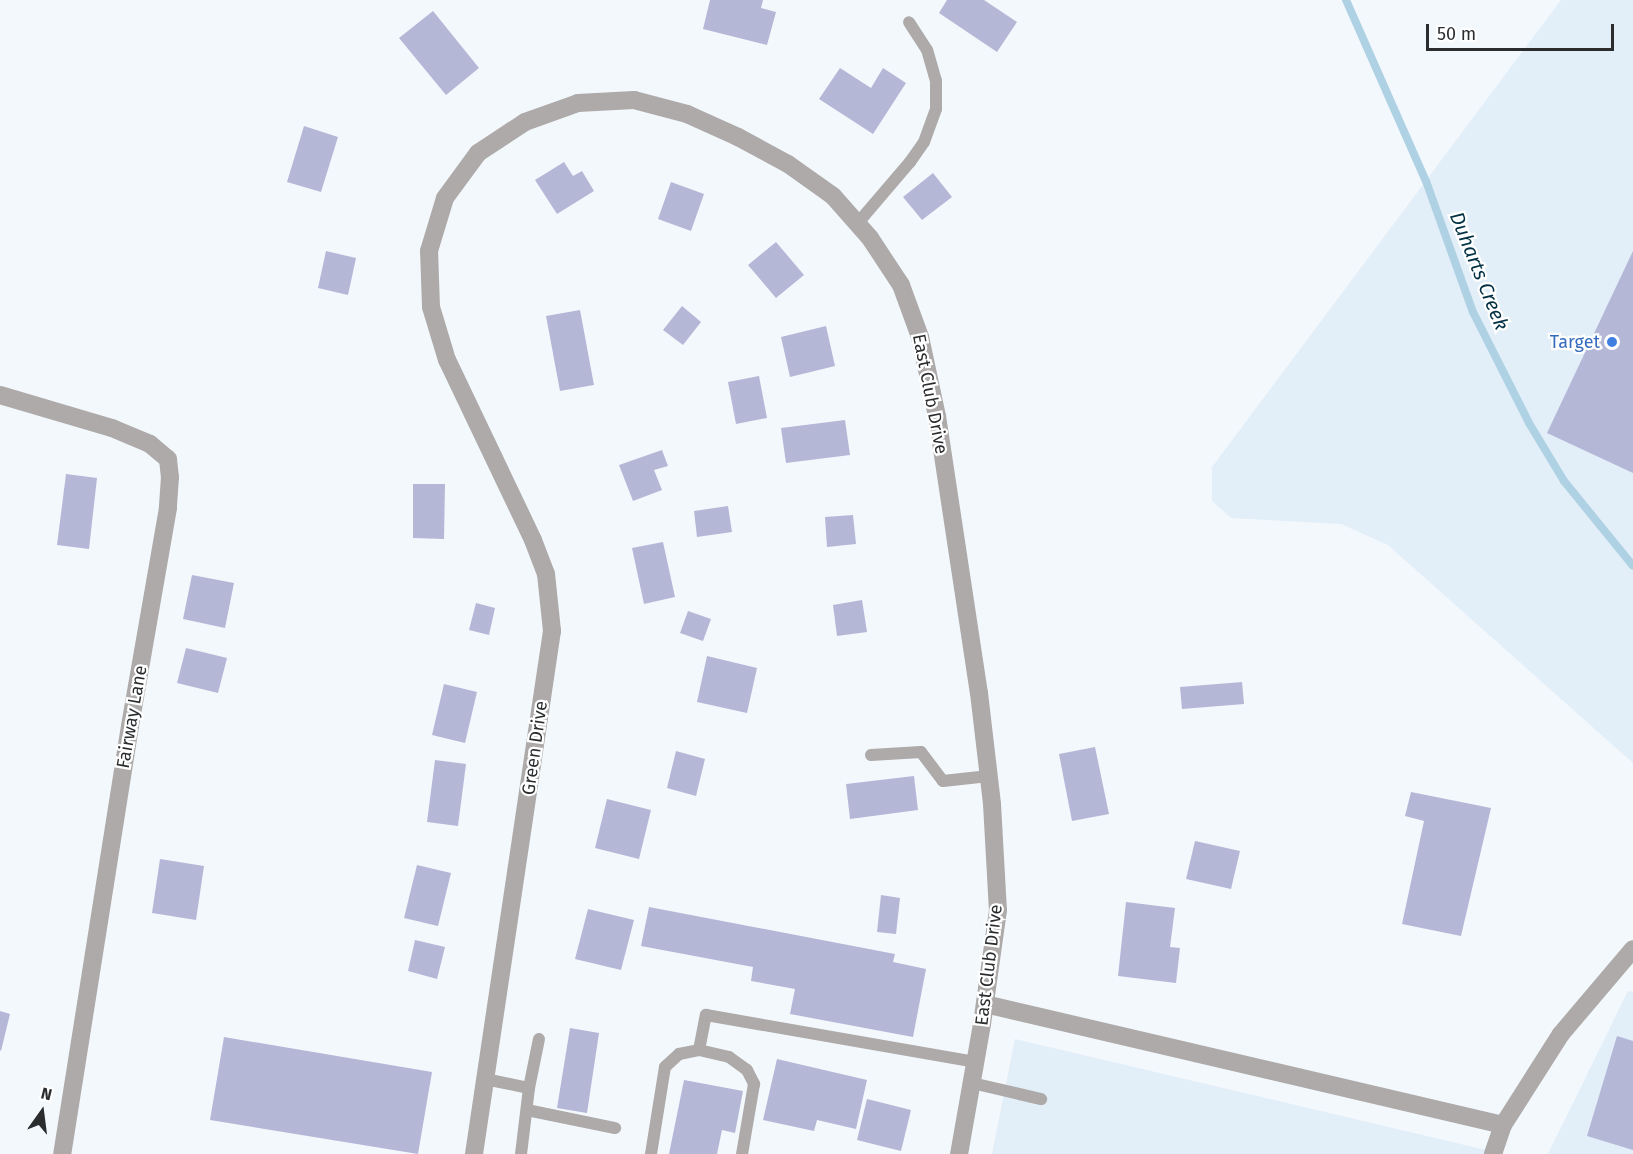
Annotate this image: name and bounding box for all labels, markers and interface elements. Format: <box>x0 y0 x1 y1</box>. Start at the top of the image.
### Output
scale bar <box>1429 12 1616 50</box>
text: 50 m <box>1437 23 1476 45</box>
water label: Duharts Creek <box>1444 208 1514 334</box>
place label: Target <box>1550 331 1600 353</box>
street label: East Club Drive <box>908 332 952 456</box>
marker: Target <box>1605 335 1619 349</box>
street label: Fairway Lane <box>112 664 152 770</box>
street label: Green Drive <box>518 700 552 796</box>
street label: East Club Drive <box>971 903 1007 1027</box>
north arrow <box>12 1082 72 1142</box>
text: N <box>39 1084 54 1105</box>

